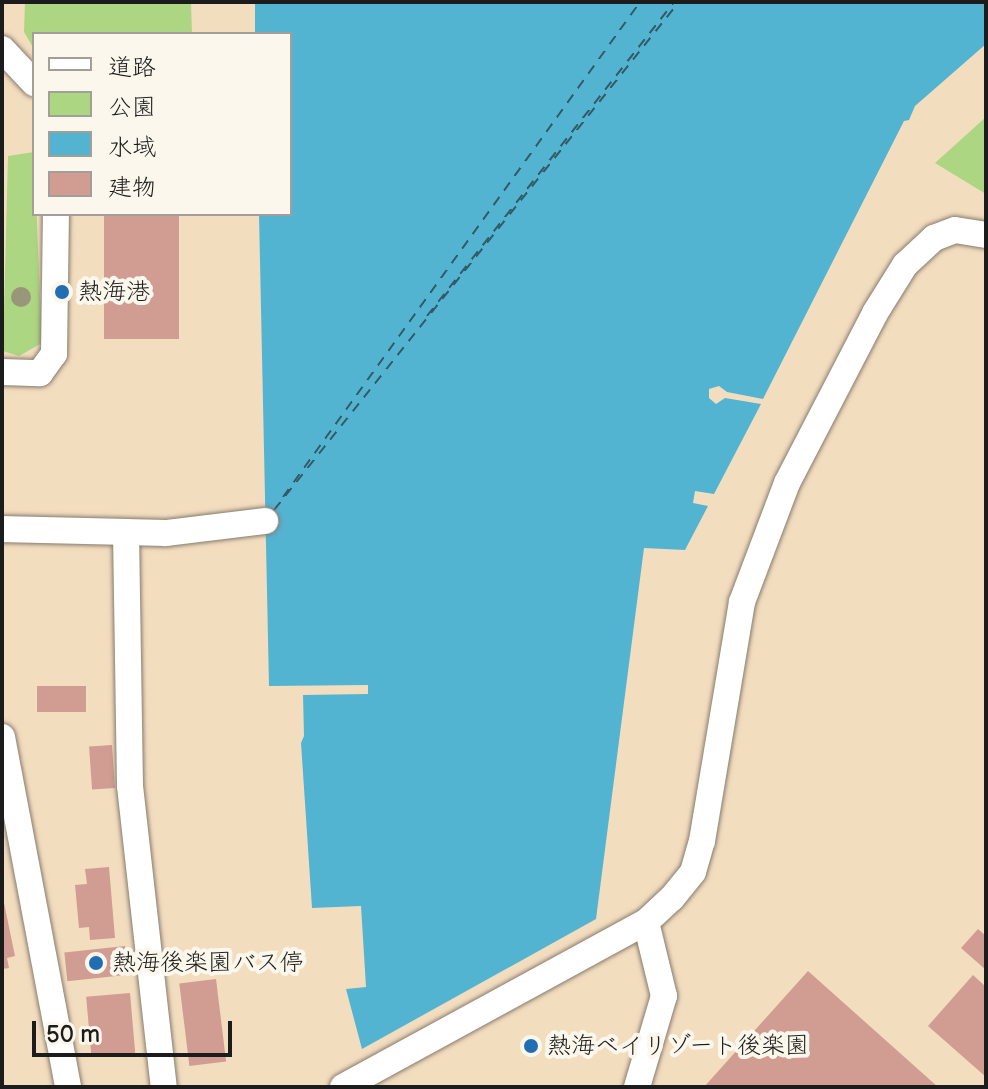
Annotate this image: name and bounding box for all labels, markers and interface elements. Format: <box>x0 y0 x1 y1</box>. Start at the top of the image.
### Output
legend <box>32 32 292 216</box>
text: 道路 <box>108 53 156 82</box>
text: 公園 <box>108 93 156 122</box>
text: 水域 <box>108 133 156 162</box>
text: 建物 <box>108 173 156 202</box>
place label: 熱海港 <box>78 278 150 306</box>
marker: 熱海港 <box>53 283 71 301</box>
place label: 熱海後楽園バス停 <box>112 949 304 977</box>
marker: 熱海後楽園バス停 <box>87 954 105 972</box>
scale bar <box>36 1005 236 1055</box>
text: 50 m <box>46 1020 100 1049</box>
place label: 熱海ベイリゾート後楽園 <box>547 1032 809 1060</box>
marker: 熱海ベイリゾート後楽園 <box>522 1037 540 1055</box>

